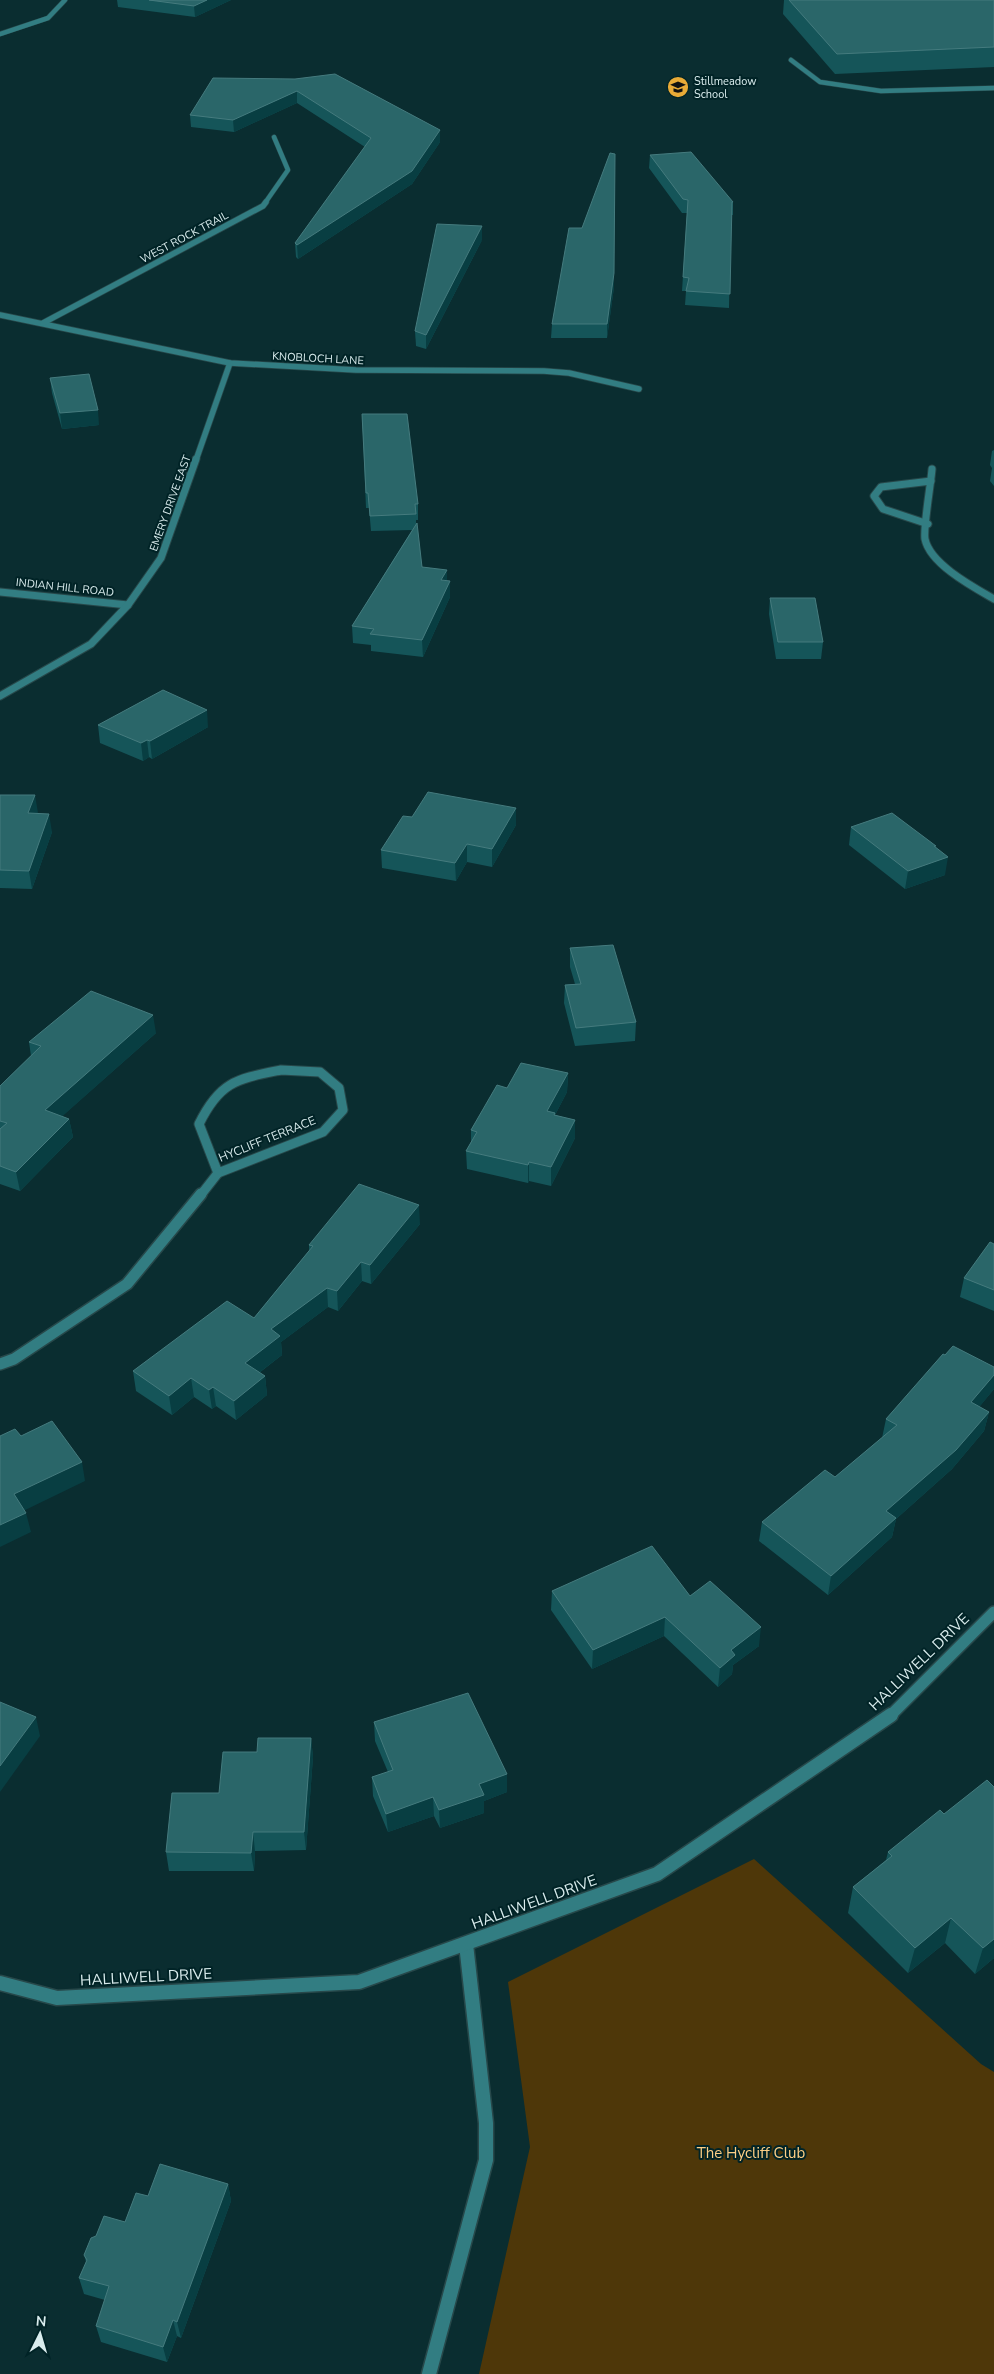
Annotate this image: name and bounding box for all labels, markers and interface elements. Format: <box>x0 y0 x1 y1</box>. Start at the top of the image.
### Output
place label: Stillmeadow School <box>694 74 756 102</box>
school or university icon: Stillmeadow School <box>666 75 690 99</box>
street label: WEST ROCK TRAIL <box>137 208 231 267</box>
street label: KNOBLOCH LANE <box>272 349 364 368</box>
street label: EMERY DRIVE EAST <box>146 453 195 553</box>
street label: INDIAN HILL ROAD <box>15 575 115 600</box>
street label: HYCLIFF TERRACE <box>216 1112 318 1166</box>
street label: HALLIWELL DRIVE <box>865 1609 973 1715</box>
street label: HALLIWELL DRIVE <box>469 1870 599 1934</box>
street label: HALLIWELL DRIVE <box>80 1964 212 1990</box>
park label: The Hycliff Club <box>697 2143 806 2163</box>
north arrow <box>15 2309 65 2359</box>
text: N <box>35 2312 47 2331</box>

